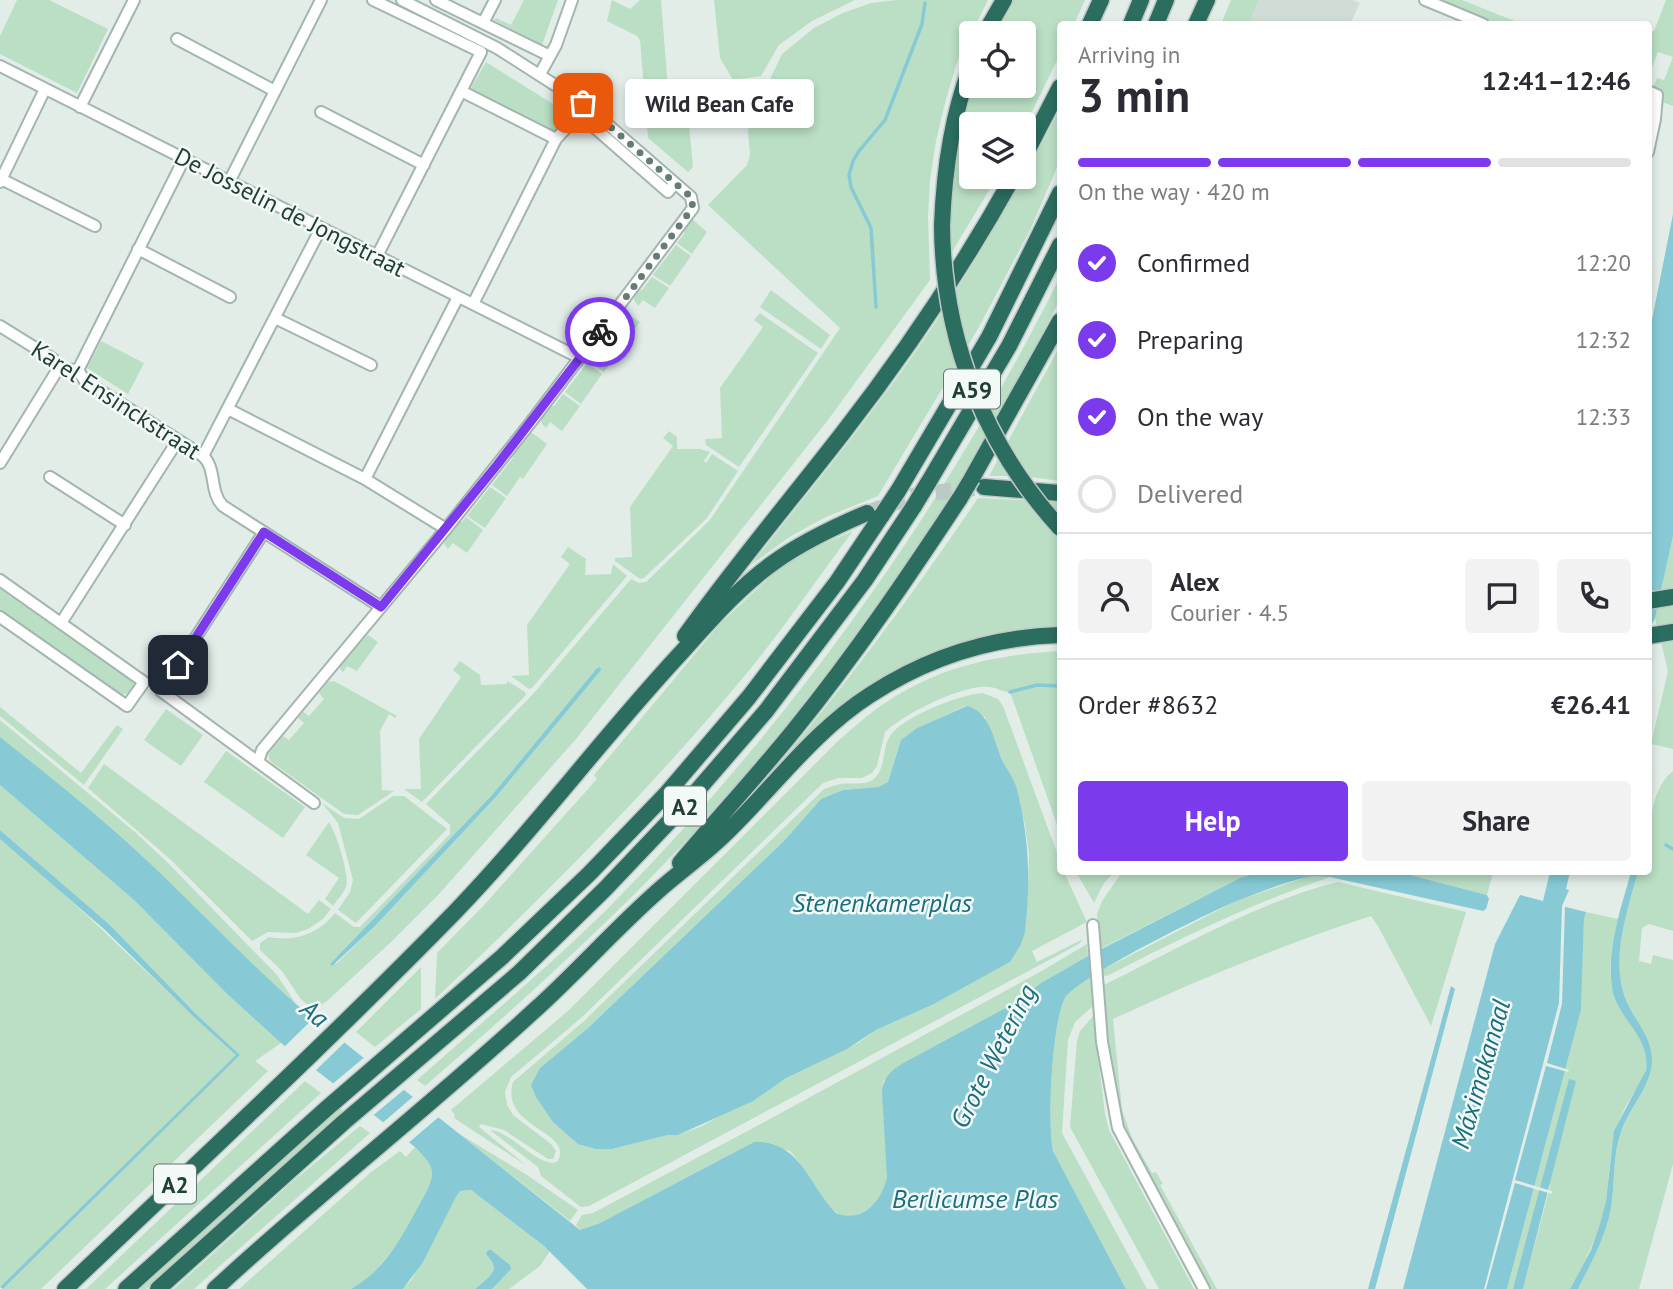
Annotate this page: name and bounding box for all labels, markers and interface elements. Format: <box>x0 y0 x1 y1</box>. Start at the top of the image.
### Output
map controls <box>959 21 1036 189</box>
button: locate <box>959 21 1036 98</box>
text: Arriving in <box>1078 40 1180 69</box>
text: 12:41–12:46 <box>1482 64 1631 97</box>
text: 3 min <box>1078 65 1190 125</box>
pin <box>553 73 613 133</box>
callout: Wild Bean Cafe <box>625 78 814 128</box>
icon: bag <box>564 84 602 122</box>
text: Wild Bean Cafe <box>645 89 794 118</box>
button: layers <box>959 112 1036 189</box>
street label: De Josselin de Jongstraat <box>169 140 411 284</box>
text: On the way · 420 m <box>1078 177 1270 206</box>
icon: check <box>1078 244 1116 282</box>
text: Confirmed <box>1137 246 1250 279</box>
text: 12:20 <box>1576 248 1631 277</box>
courier <box>565 297 635 367</box>
icon: bike <box>581 313 619 351</box>
icon: check <box>1078 321 1116 359</box>
text: Preparing <box>1137 323 1244 356</box>
text: 12:32 <box>1576 325 1631 354</box>
street label: Karel Ensinckstraat <box>25 334 207 466</box>
road number: A59 <box>944 370 1000 408</box>
icon: check <box>1078 398 1116 436</box>
text: On the way <box>1137 400 1263 433</box>
text: 12:33 <box>1576 402 1631 431</box>
text: Delivered <box>1137 477 1243 510</box>
button: person <box>1078 559 1152 633</box>
button: chat <box>1465 559 1539 633</box>
button: phone <box>1557 559 1631 633</box>
text: Alex <box>1170 565 1220 598</box>
text: Courier · 4.5 <box>1170 598 1289 627</box>
pin <box>148 635 208 695</box>
icon: home <box>159 646 197 684</box>
text: Order #8632 <box>1078 688 1218 721</box>
text: €26.41 <box>1551 688 1631 721</box>
button: Help <box>1078 781 1348 861</box>
button: Share <box>1362 781 1631 861</box>
road number: A2 <box>664 786 706 826</box>
water label: Stenenkamerplas <box>792 886 973 919</box>
water label: Grote Wetering <box>943 978 1043 1134</box>
water label: Aa <box>293 991 336 1035</box>
water label: Máximakanaal <box>1443 996 1517 1152</box>
road number: A2 <box>154 1164 196 1204</box>
water label: Berlicumse Plas <box>892 1182 1059 1215</box>

